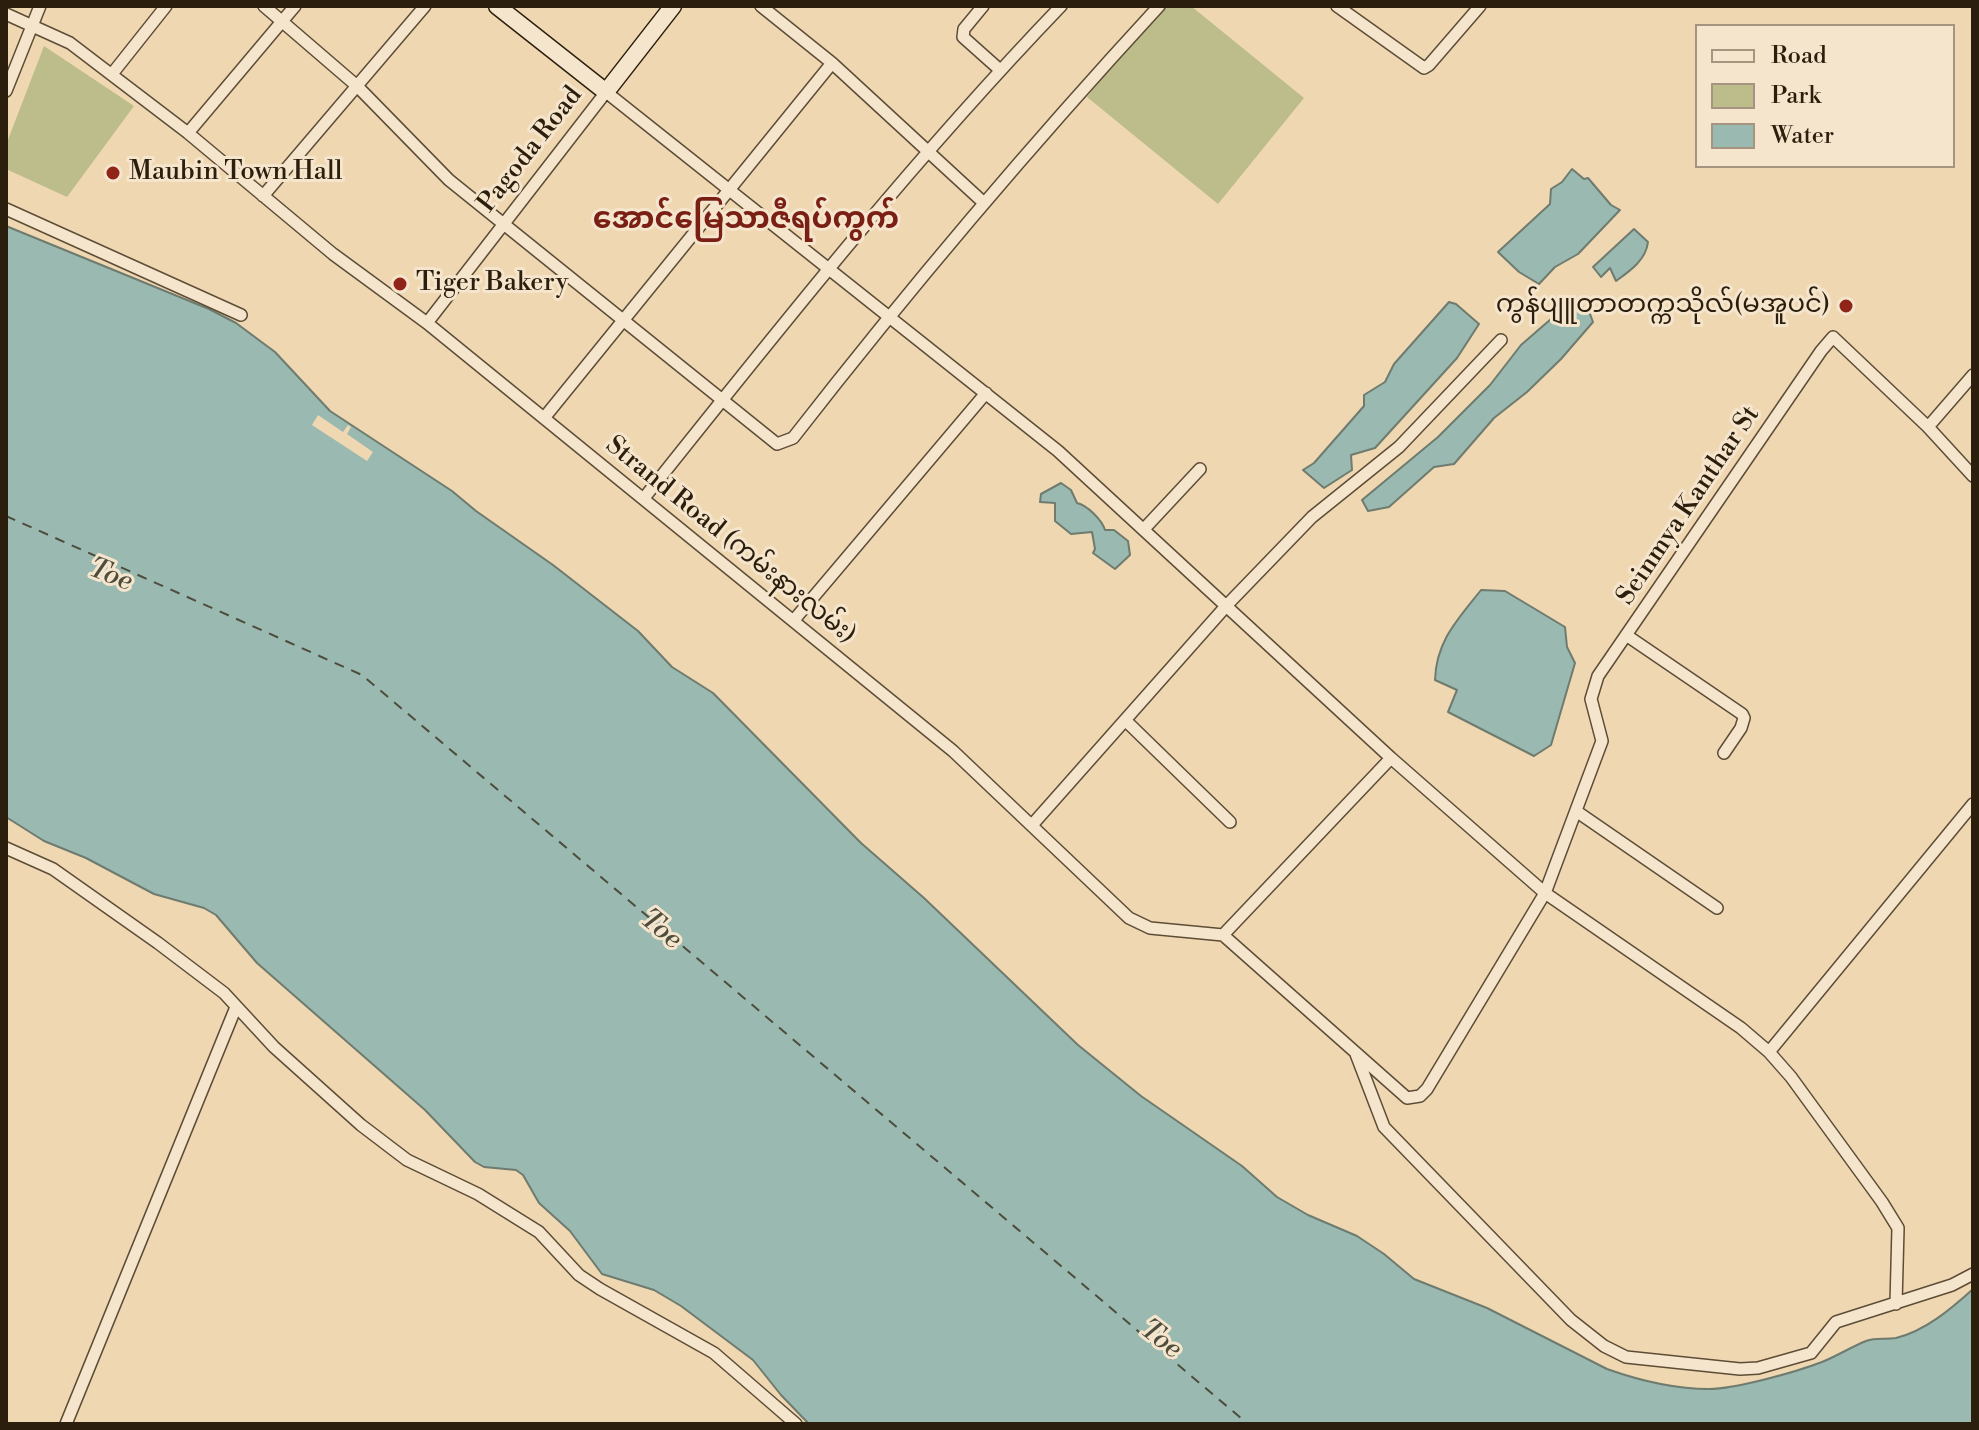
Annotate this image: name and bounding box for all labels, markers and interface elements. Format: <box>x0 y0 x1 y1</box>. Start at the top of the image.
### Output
legend <box>1695 24 1955 168</box>
text: Road <box>1771 41 1827 71</box>
street label: Pagoda Road <box>472 81 590 219</box>
text: Park <box>1771 81 1821 111</box>
text: Water <box>1771 121 1834 151</box>
place label: Maubin Town Hall <box>129 157 342 189</box>
marker: Maubin Town Hall <box>104 164 122 182</box>
district label: အောင်မြေသာဇီရပ်ကွက် <box>593 203 899 239</box>
place label: Tiger Bakery <box>416 268 568 300</box>
marker: Tiger Bakery <box>391 275 409 293</box>
place label: ကွန်ပျူတာတက္ကသိုလ်(မအူပင်) <box>1496 290 1830 322</box>
marker: ကွန်ပျူတာတက္ကသိုလ်(မအူပင်) <box>1837 297 1855 315</box>
street label: Seinmya Kanthar St <box>1611 401 1767 611</box>
street label: Strand Road (ကမ်းနားလမ်း) <box>599 430 861 652</box>
water label: Toe <box>83 552 137 600</box>
water label: Toe <box>632 903 688 957</box>
water label: Toe <box>1132 1313 1188 1367</box>

